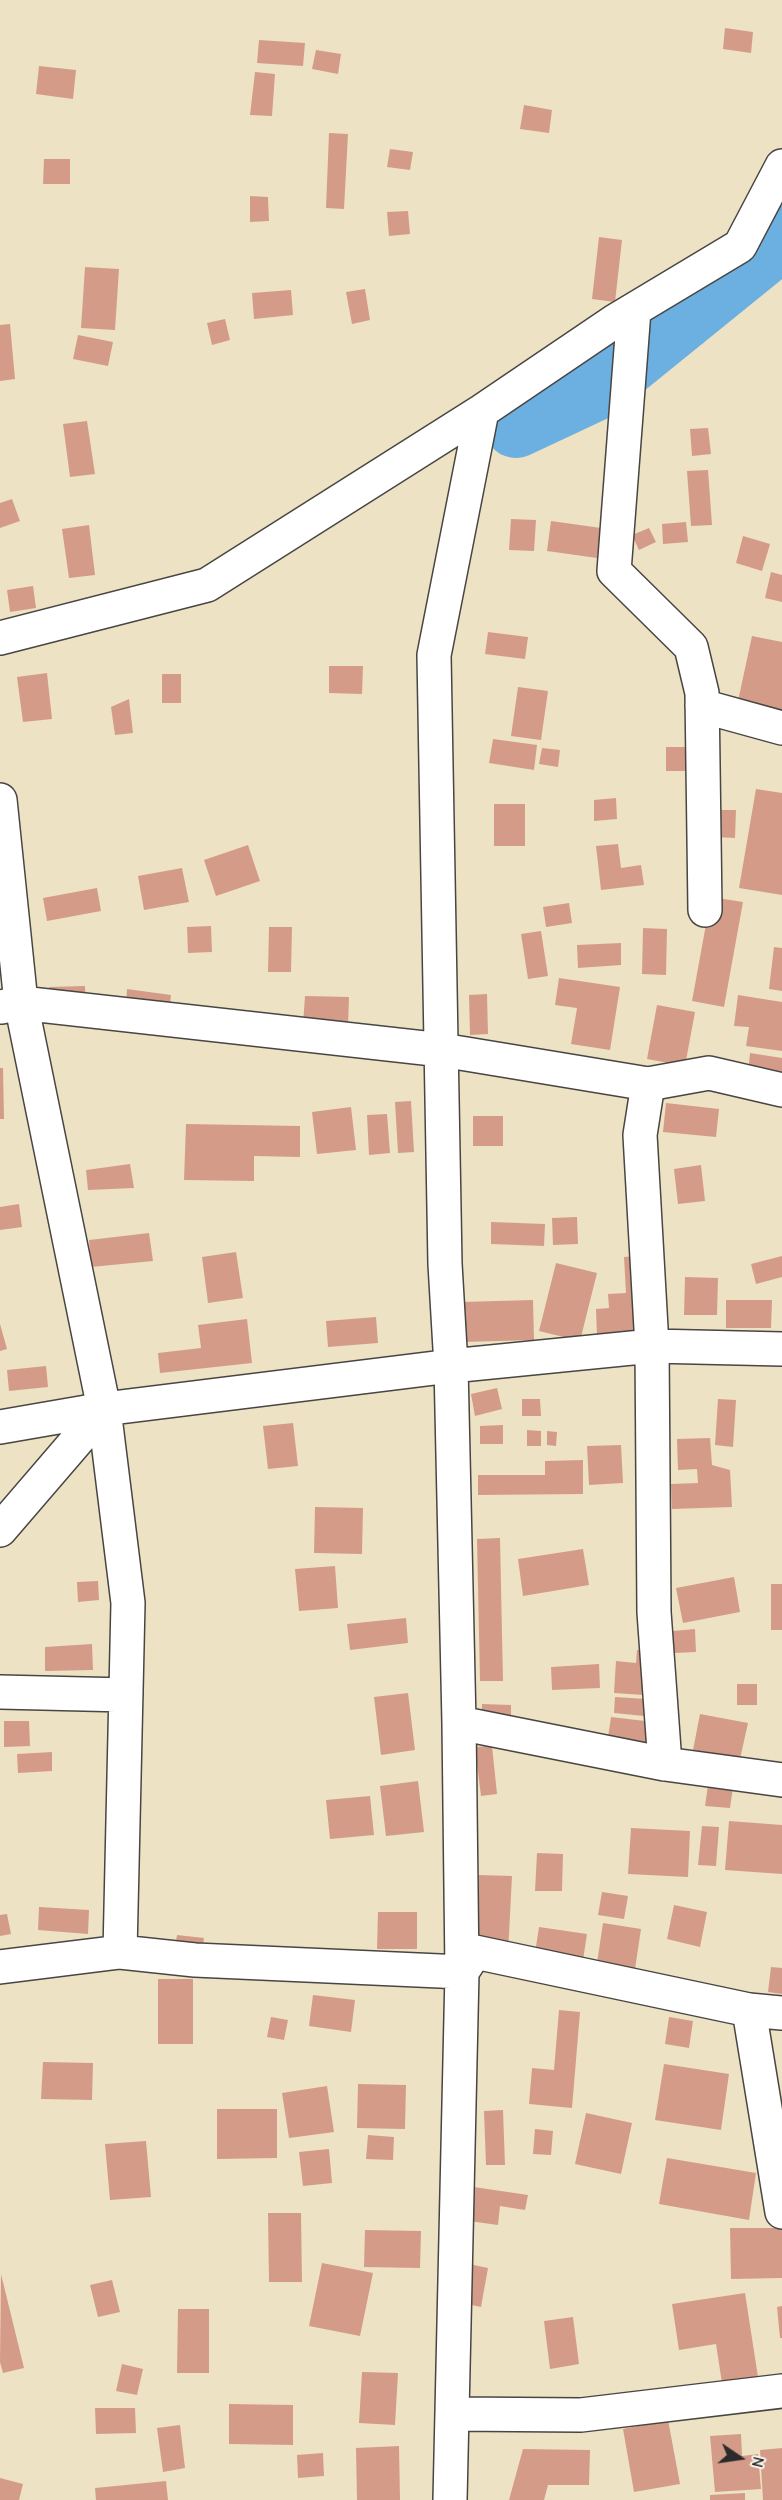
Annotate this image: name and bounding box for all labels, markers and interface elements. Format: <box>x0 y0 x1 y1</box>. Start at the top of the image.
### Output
north arrow <box>710 2428 770 2488</box>
text: N <box>748 2455 767 2469</box>

